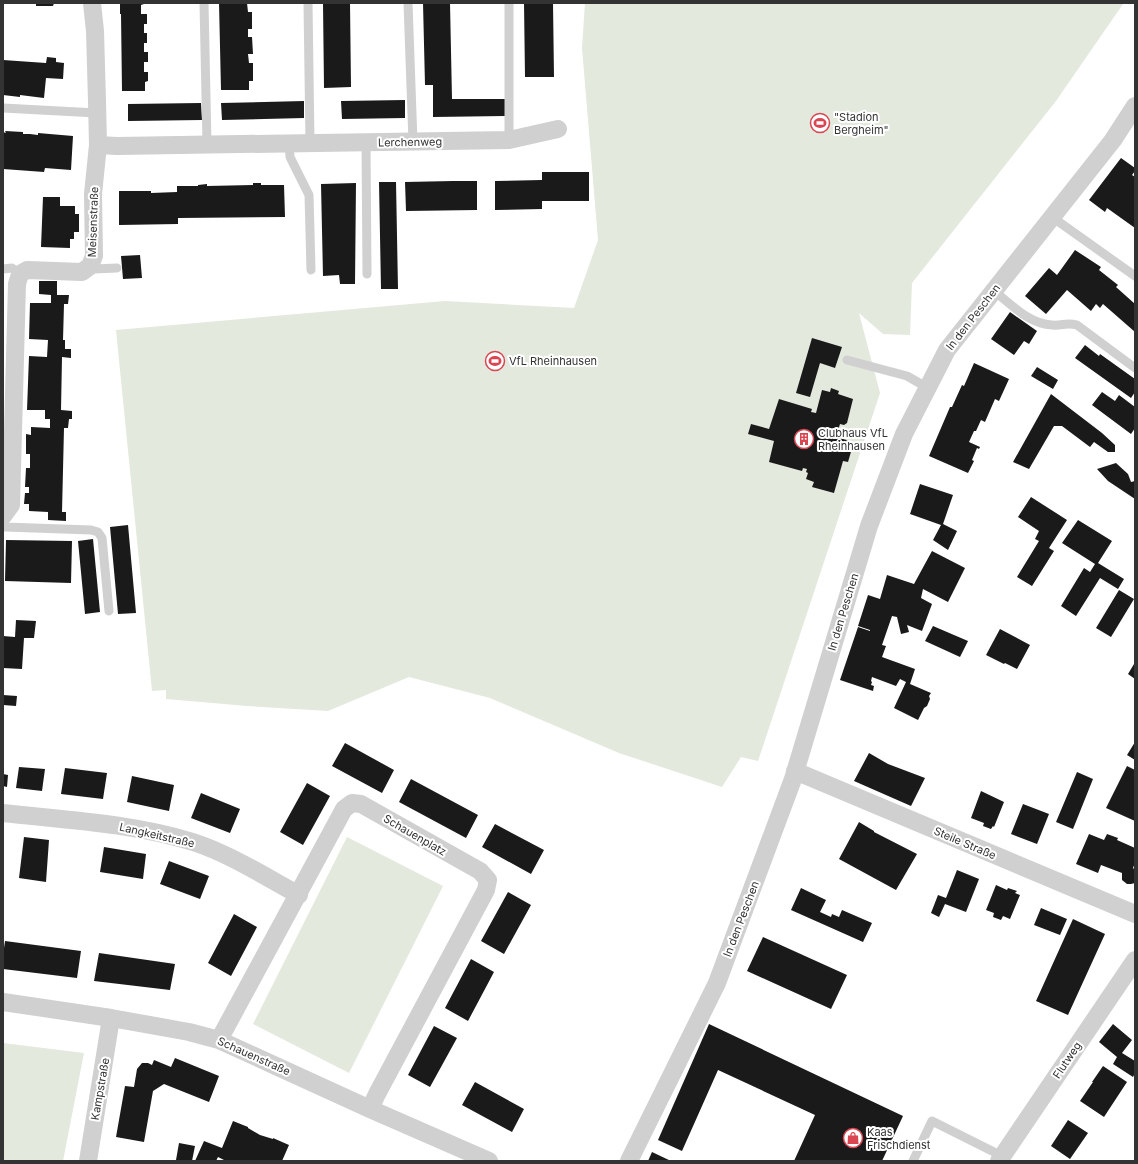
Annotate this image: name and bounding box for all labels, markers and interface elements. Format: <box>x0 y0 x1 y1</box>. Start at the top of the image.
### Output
place label: "Stadion Bergheim" <box>834 110 889 137</box>
sports icon: "Stadion Bergheim" <box>809 112 831 134</box>
street label: Lerchenweg <box>378 134 442 150</box>
street label: Meisenstraße <box>85 186 101 258</box>
street label: In den Peschen <box>943 281 1003 353</box>
sports icon: VfL Rheinhausen <box>484 350 506 372</box>
place label: VfL Rheinhausen <box>509 354 597 368</box>
place label: Clubhaus VfL Rheinhausen <box>818 426 888 453</box>
building icon: Clubhaus VfL Rheinhausen <box>793 428 815 450</box>
street label: In den Peschen <box>825 572 861 652</box>
street label: Schauenplatz <box>381 811 449 859</box>
street label: Langkeitstraße <box>118 820 196 850</box>
street label: Steile Straße <box>932 824 998 862</box>
street label: In den Peschen <box>720 879 762 959</box>
street label: Schauenstraße <box>215 1034 293 1078</box>
street label: Flutweg <box>1050 1039 1084 1081</box>
street label: Kampstraße <box>88 1057 112 1121</box>
place label: Kaas Frischdienst <box>867 1125 931 1152</box>
shop icon: Kaas Frischdienst <box>842 1127 864 1149</box>

